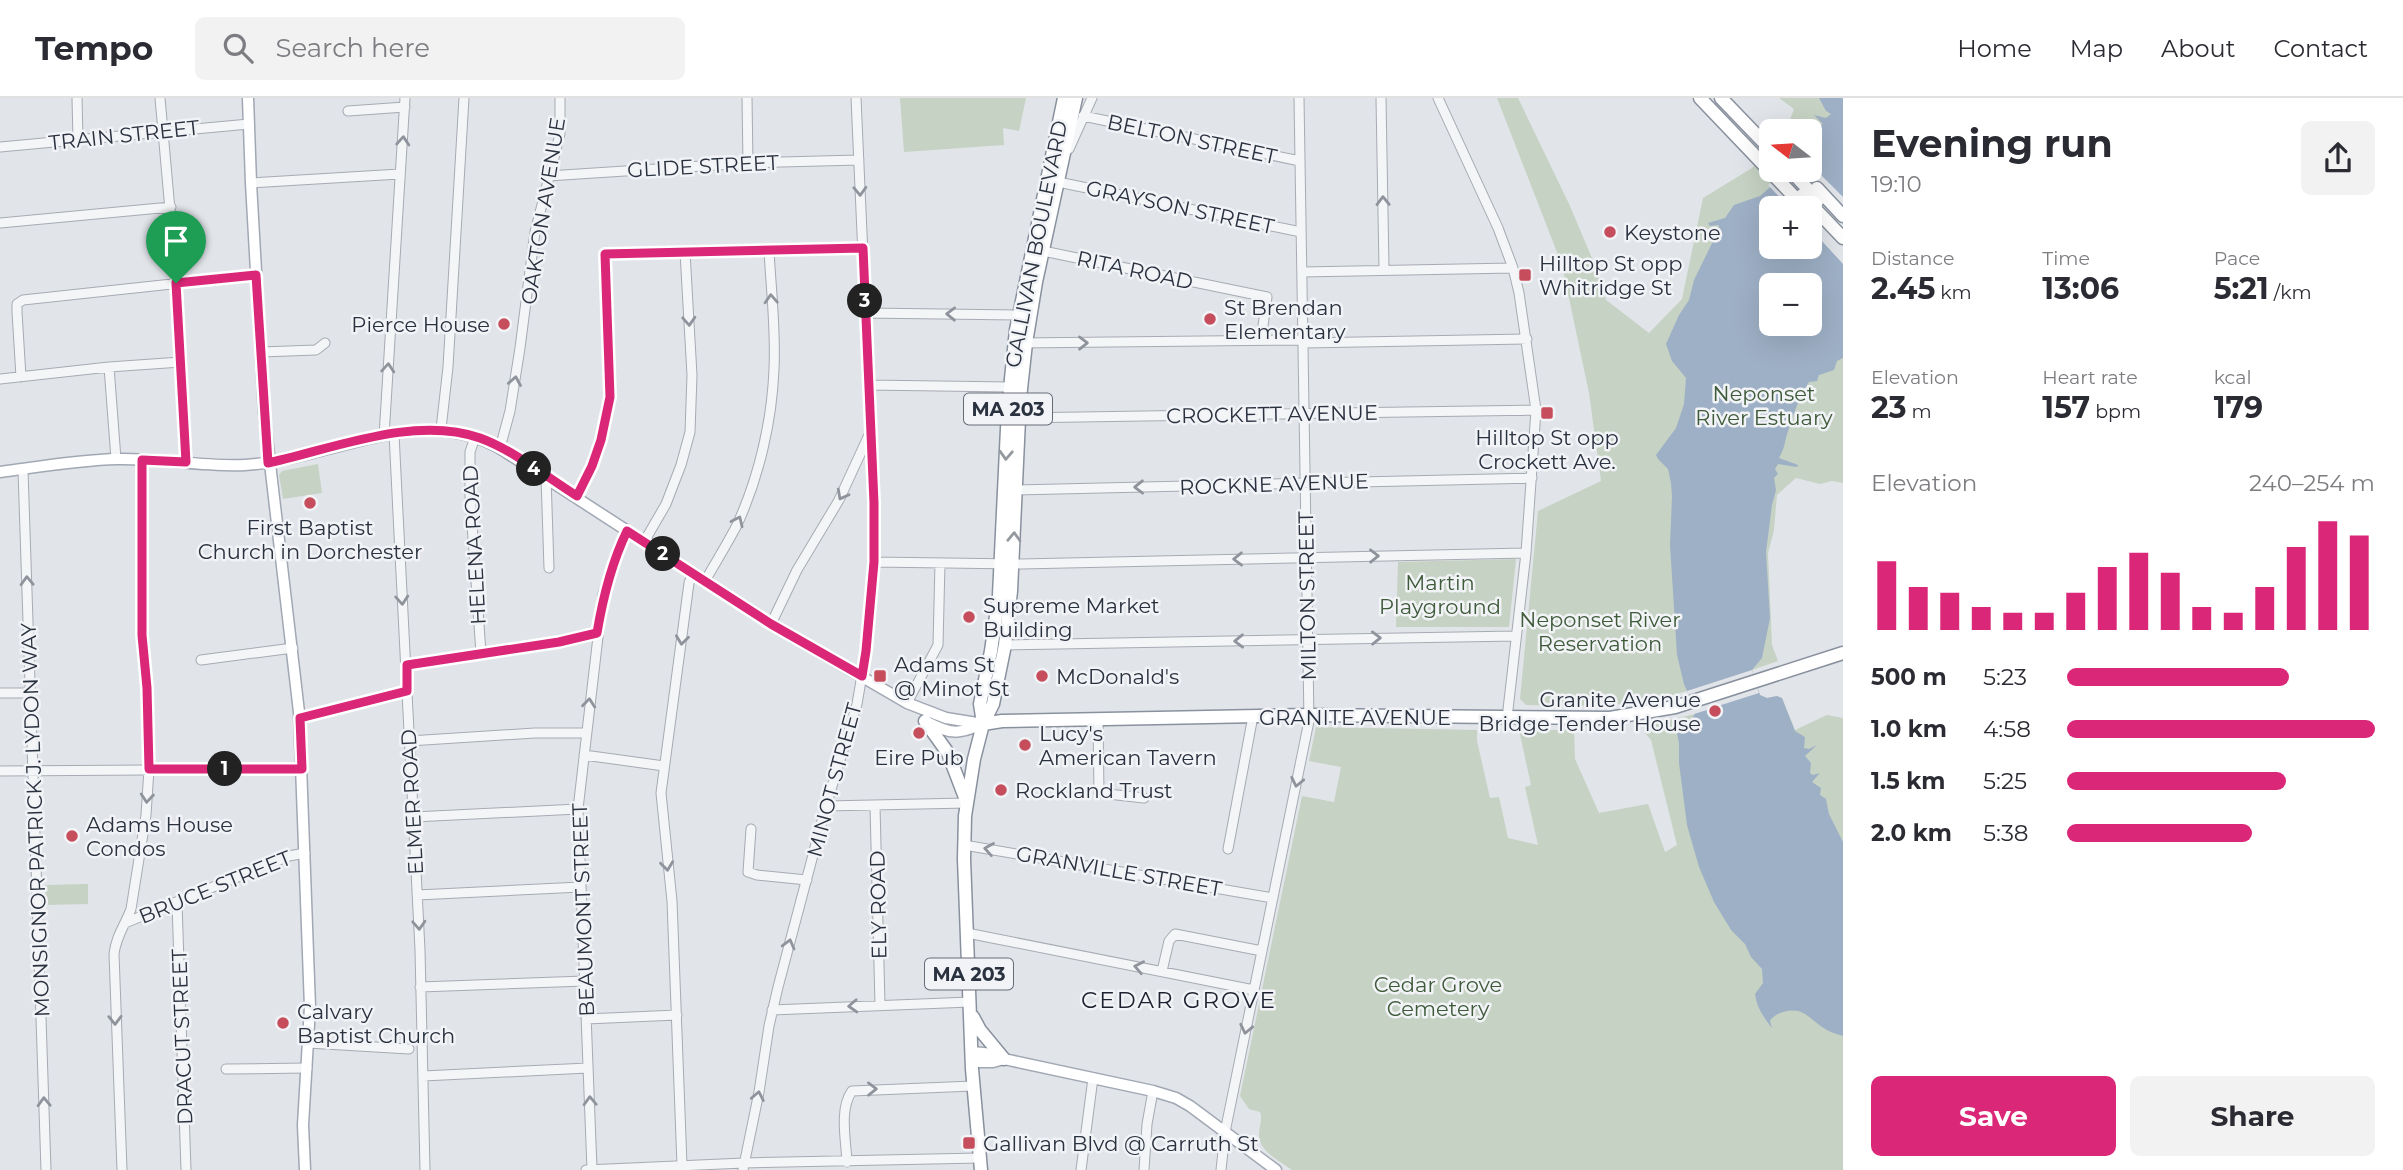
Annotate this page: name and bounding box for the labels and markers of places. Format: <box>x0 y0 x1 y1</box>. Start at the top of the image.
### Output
pin <box>146 211 206 283</box>
place label: Keystone <box>1624 220 1721 245</box>
marker: Keystone <box>1602 224 1618 240</box>
place label: Hilltop St opp Whitridge St <box>1539 251 1682 300</box>
marker: Hilltop St opp Whitridge St <box>1517 267 1533 283</box>
pin: 3 <box>848 284 882 318</box>
place label: St Brendan Elementary <box>1224 295 1346 344</box>
marker: St Brendan Elementary <box>1202 311 1218 327</box>
place label: Pierce House <box>351 312 490 337</box>
marker: Pierce House <box>496 316 512 332</box>
marker: Hilltop St opp Crockett Ave. <box>1539 405 1555 421</box>
place label: Hilltop St opp Crockett Ave. <box>1475 425 1619 474</box>
pin: 4 <box>516 452 552 486</box>
marker: First Baptist Church in Dorchester <box>302 495 318 511</box>
place label: First Baptist Church in Dorchester <box>198 515 422 564</box>
pin: 2 <box>646 536 680 572</box>
place label: Supreme Market Building <box>983 593 1160 642</box>
marker: Supreme Market Building <box>961 609 977 625</box>
place label: Adams St @ Minot St <box>894 652 1010 701</box>
place label: McDonald's <box>1056 664 1179 689</box>
marker: Adams St @ Minot St <box>872 668 888 684</box>
marker: McDonald's <box>1034 668 1050 684</box>
place label: Granite Avenue Bridge Tender House <box>1479 687 1701 736</box>
marker: Granite Avenue Bridge Tender House <box>1707 703 1723 719</box>
place label: Lucy's American Tavern <box>1039 721 1217 770</box>
marker: Eire Pub <box>911 725 927 741</box>
marker: Lucy's American Tavern <box>1017 737 1033 753</box>
place label: Eire Pub <box>874 745 964 770</box>
pin: 1 <box>208 752 243 786</box>
place label: Rockland Trust <box>1015 778 1173 803</box>
marker: Rockland Trust <box>993 782 1009 798</box>
place label: Adams House Condos <box>86 812 233 861</box>
marker: Adams House Condos <box>64 828 80 844</box>
place label: Calvary Baptist Church <box>297 999 455 1048</box>
marker: Calvary Baptist Church <box>275 1015 291 1031</box>
place label: Gallivan Blvd @ Carruth St <box>983 1131 1259 1156</box>
marker: Gallivan Blvd @ Carruth St <box>961 1135 977 1151</box>

